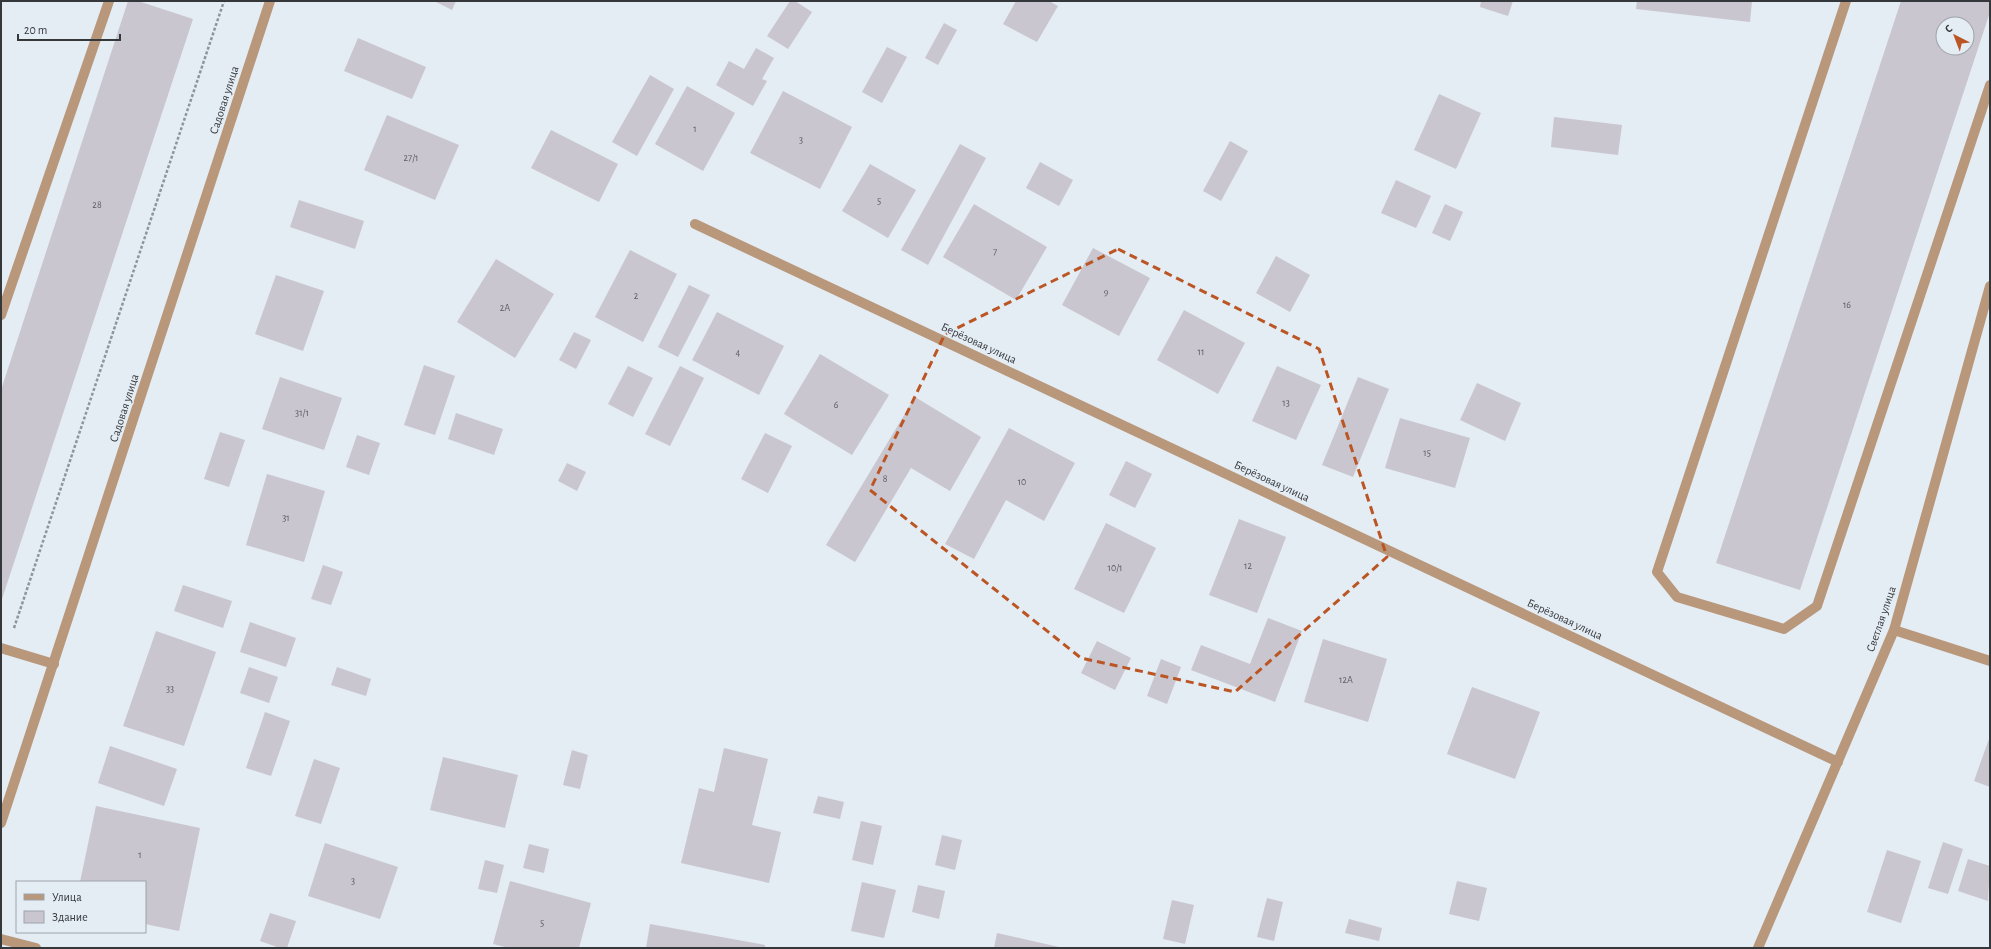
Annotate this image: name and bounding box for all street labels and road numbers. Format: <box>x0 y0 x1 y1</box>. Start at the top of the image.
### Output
street label: Садовая улица <box>207 64 242 136</box>
street label: Берёзовая улица <box>939 320 1019 367</box>
street label: Садовая улица <box>107 372 142 444</box>
street label: Берёзовая улица <box>1232 458 1312 505</box>
street label: Светлая улица <box>1864 584 1899 654</box>
street label: Берёзовая улица <box>1525 596 1605 643</box>

